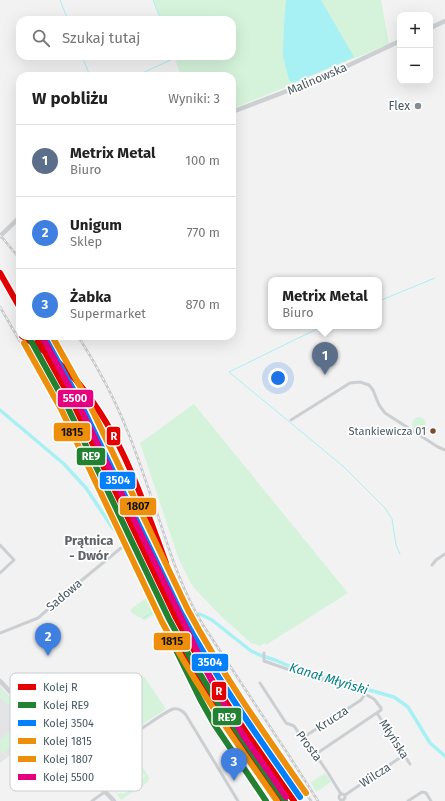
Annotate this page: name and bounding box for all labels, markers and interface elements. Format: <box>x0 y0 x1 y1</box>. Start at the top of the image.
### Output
map controls <box>397 12 433 84</box>
button: + <box>397 12 433 48</box>
search box <box>16 16 236 60</box>
icon: search <box>30 27 52 49</box>
text: Szukaj tutaj <box>62 29 140 47</box>
button: − <box>397 48 433 84</box>
street label: Malinowska <box>285 60 349 98</box>
text: W pobliżu <box>32 88 108 109</box>
text: Wyniki: 3 <box>168 91 220 106</box>
place label: Flex <box>389 99 410 113</box>
marker: Flex <box>413 101 423 111</box>
text: Metrix Metal <box>70 144 156 162</box>
text: 1 <box>42 153 48 168</box>
text: 100 m <box>185 153 220 168</box>
text: Biuro <box>70 162 101 177</box>
text: Unigum <box>70 216 122 234</box>
text: 2 <box>42 225 48 240</box>
text: 770 m <box>187 225 220 240</box>
text: Sklep <box>70 234 102 249</box>
popup <box>268 277 382 329</box>
text: Metrix Metal <box>282 287 368 305</box>
text: Żabka <box>70 288 111 306</box>
text: 3 <box>42 297 48 312</box>
text: 870 m <box>186 297 220 312</box>
text: Biuro <box>282 305 314 320</box>
text: Supermarket <box>70 306 146 321</box>
pin: 1 <box>312 342 338 375</box>
your location <box>268 368 288 388</box>
line badge: 5500 <box>57 389 94 408</box>
text: 5500 <box>63 392 88 405</box>
line badge: 1815 <box>53 422 91 442</box>
place label: Stankiewicza 01 <box>349 425 426 438</box>
text: 1815 <box>61 426 83 439</box>
line badge: R <box>106 426 121 446</box>
marker: Stankiewicza 01 <box>428 426 438 436</box>
text: R <box>111 430 118 443</box>
line badge: RE9 <box>76 447 106 466</box>
text: RE9 <box>82 450 100 463</box>
line badge: 3504 <box>99 471 136 490</box>
text: 3504 <box>105 474 130 487</box>
line badge: 1807 <box>119 497 157 516</box>
text: 1807 <box>127 500 149 513</box>
district label: Prątnica - Dwór <box>65 533 113 563</box>
street label: Sadowa <box>43 576 85 614</box>
pin: 2 <box>35 623 61 656</box>
line badge: 1815 <box>153 632 191 651</box>
text: 1815 <box>161 635 183 648</box>
line badge: 3504 <box>191 653 229 672</box>
text: 3504 <box>197 656 222 669</box>
water label: Kanał Młyński <box>288 659 370 698</box>
legend <box>10 673 142 791</box>
text: Kolej R <box>43 681 78 694</box>
line badge: R <box>211 681 227 701</box>
text: R <box>216 685 223 698</box>
text: Kolej RE9 <box>43 699 89 712</box>
street label: Krucza <box>313 703 351 735</box>
line badge: RE9 <box>212 707 242 726</box>
text: RE9 <box>218 711 236 724</box>
text: Kolej 3504 <box>43 717 94 730</box>
street label: Młyńska <box>376 717 412 761</box>
street label: Prosta <box>293 728 325 764</box>
text: Kolej 1815 <box>43 735 92 748</box>
pin: 3 <box>221 748 247 781</box>
text: Kolej 1807 <box>43 753 93 766</box>
street label: Wilcza <box>357 760 393 790</box>
text: Kolej 5500 <box>43 771 94 784</box>

